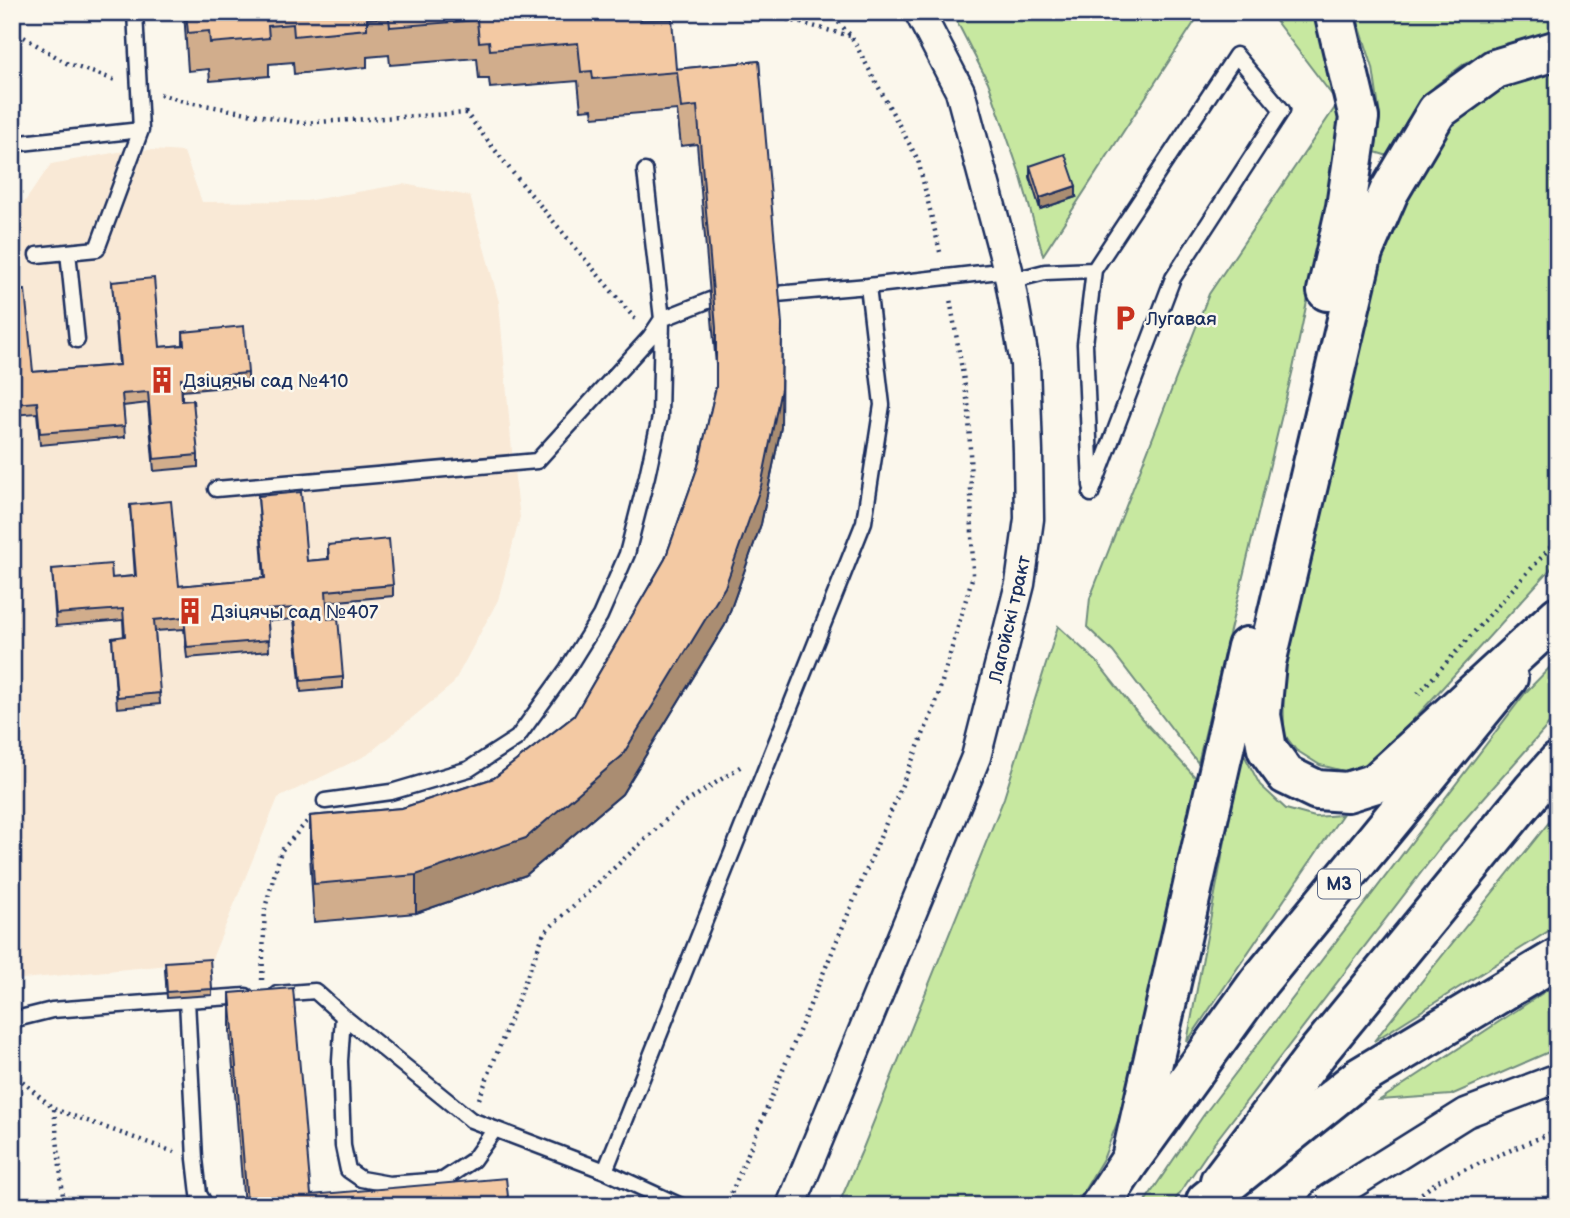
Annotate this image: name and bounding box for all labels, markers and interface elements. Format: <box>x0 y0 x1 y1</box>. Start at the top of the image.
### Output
parking icon: Лугавая <box>1110 303 1140 333</box>
place label: Лугавая <box>1145 308 1217 331</box>
building icon: Дзіцячы сад №410 <box>147 365 177 395</box>
place label: Дзіцячы сад №410 <box>183 370 348 393</box>
street label: Лагойскі тракт <box>984 553 1036 686</box>
building icon: Дзіцячы сад №407 <box>175 596 205 626</box>
place label: Дзіцячы сад №407 <box>211 601 379 624</box>
road number: М3 <box>1318 870 1360 898</box>

